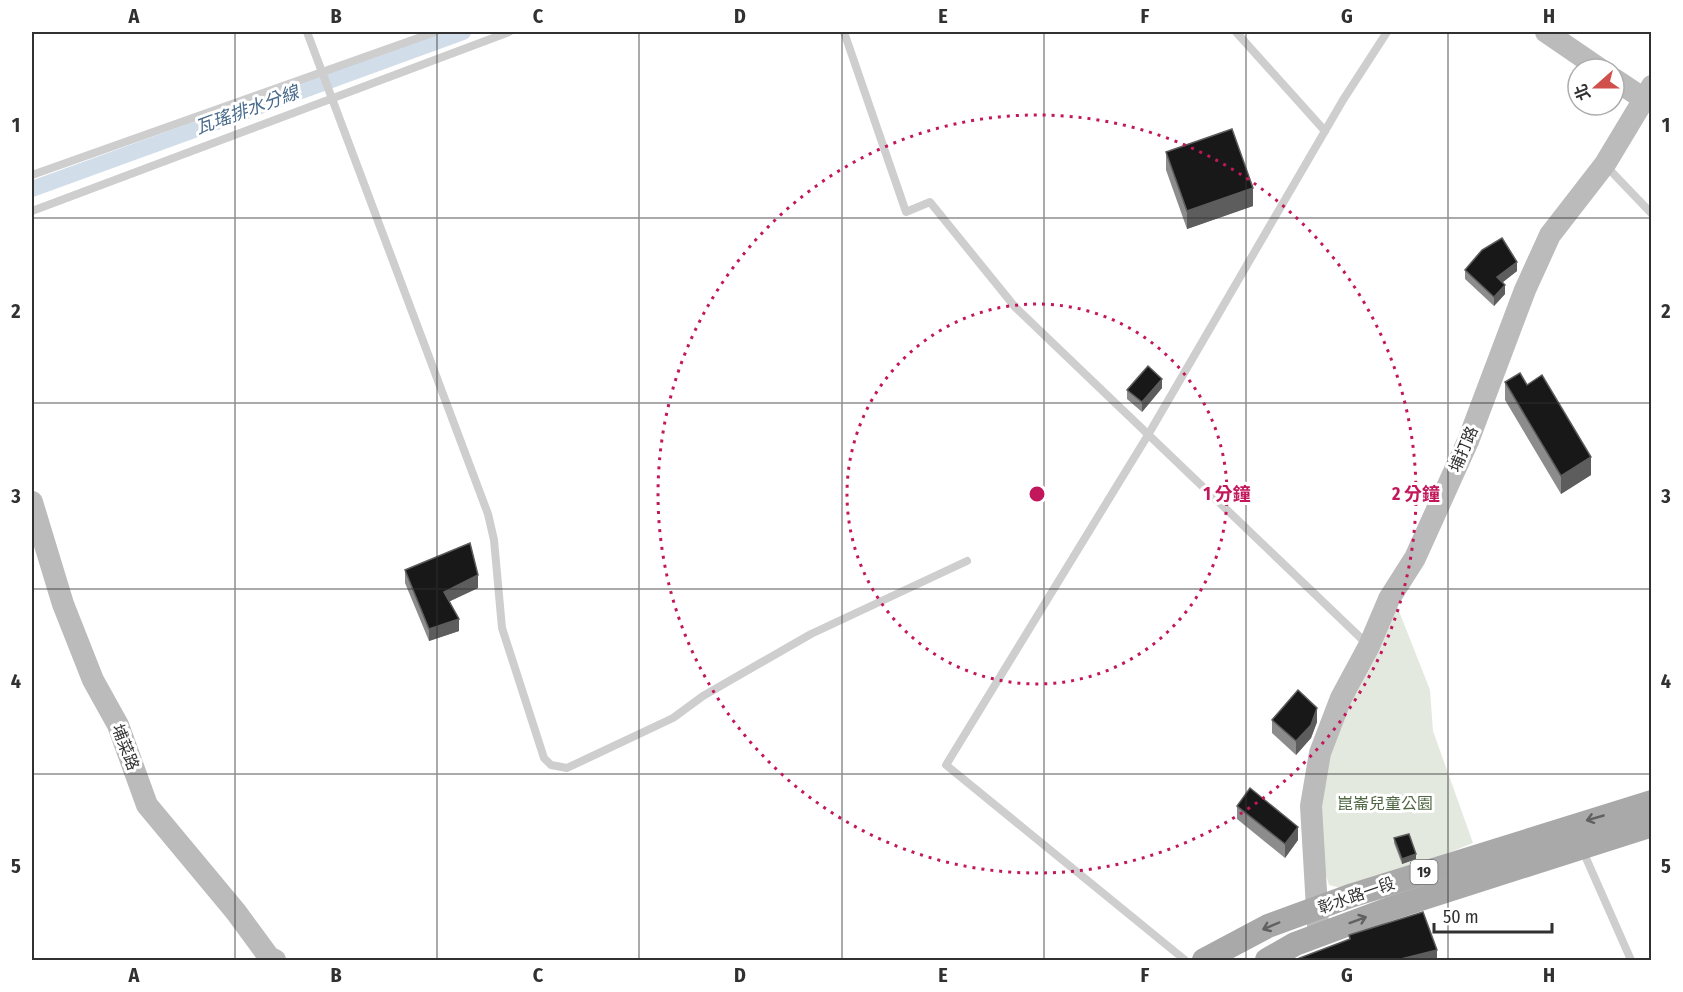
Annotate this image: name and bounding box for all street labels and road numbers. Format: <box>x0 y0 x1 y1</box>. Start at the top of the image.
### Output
street label: 埔打路 <box>1445 423 1482 475</box>
street label: 埔菜路 <box>108 721 143 773</box>
road number: 19 <box>1410 860 1438 884</box>
street label: 彰水路一段 <box>1315 873 1397 917</box>

